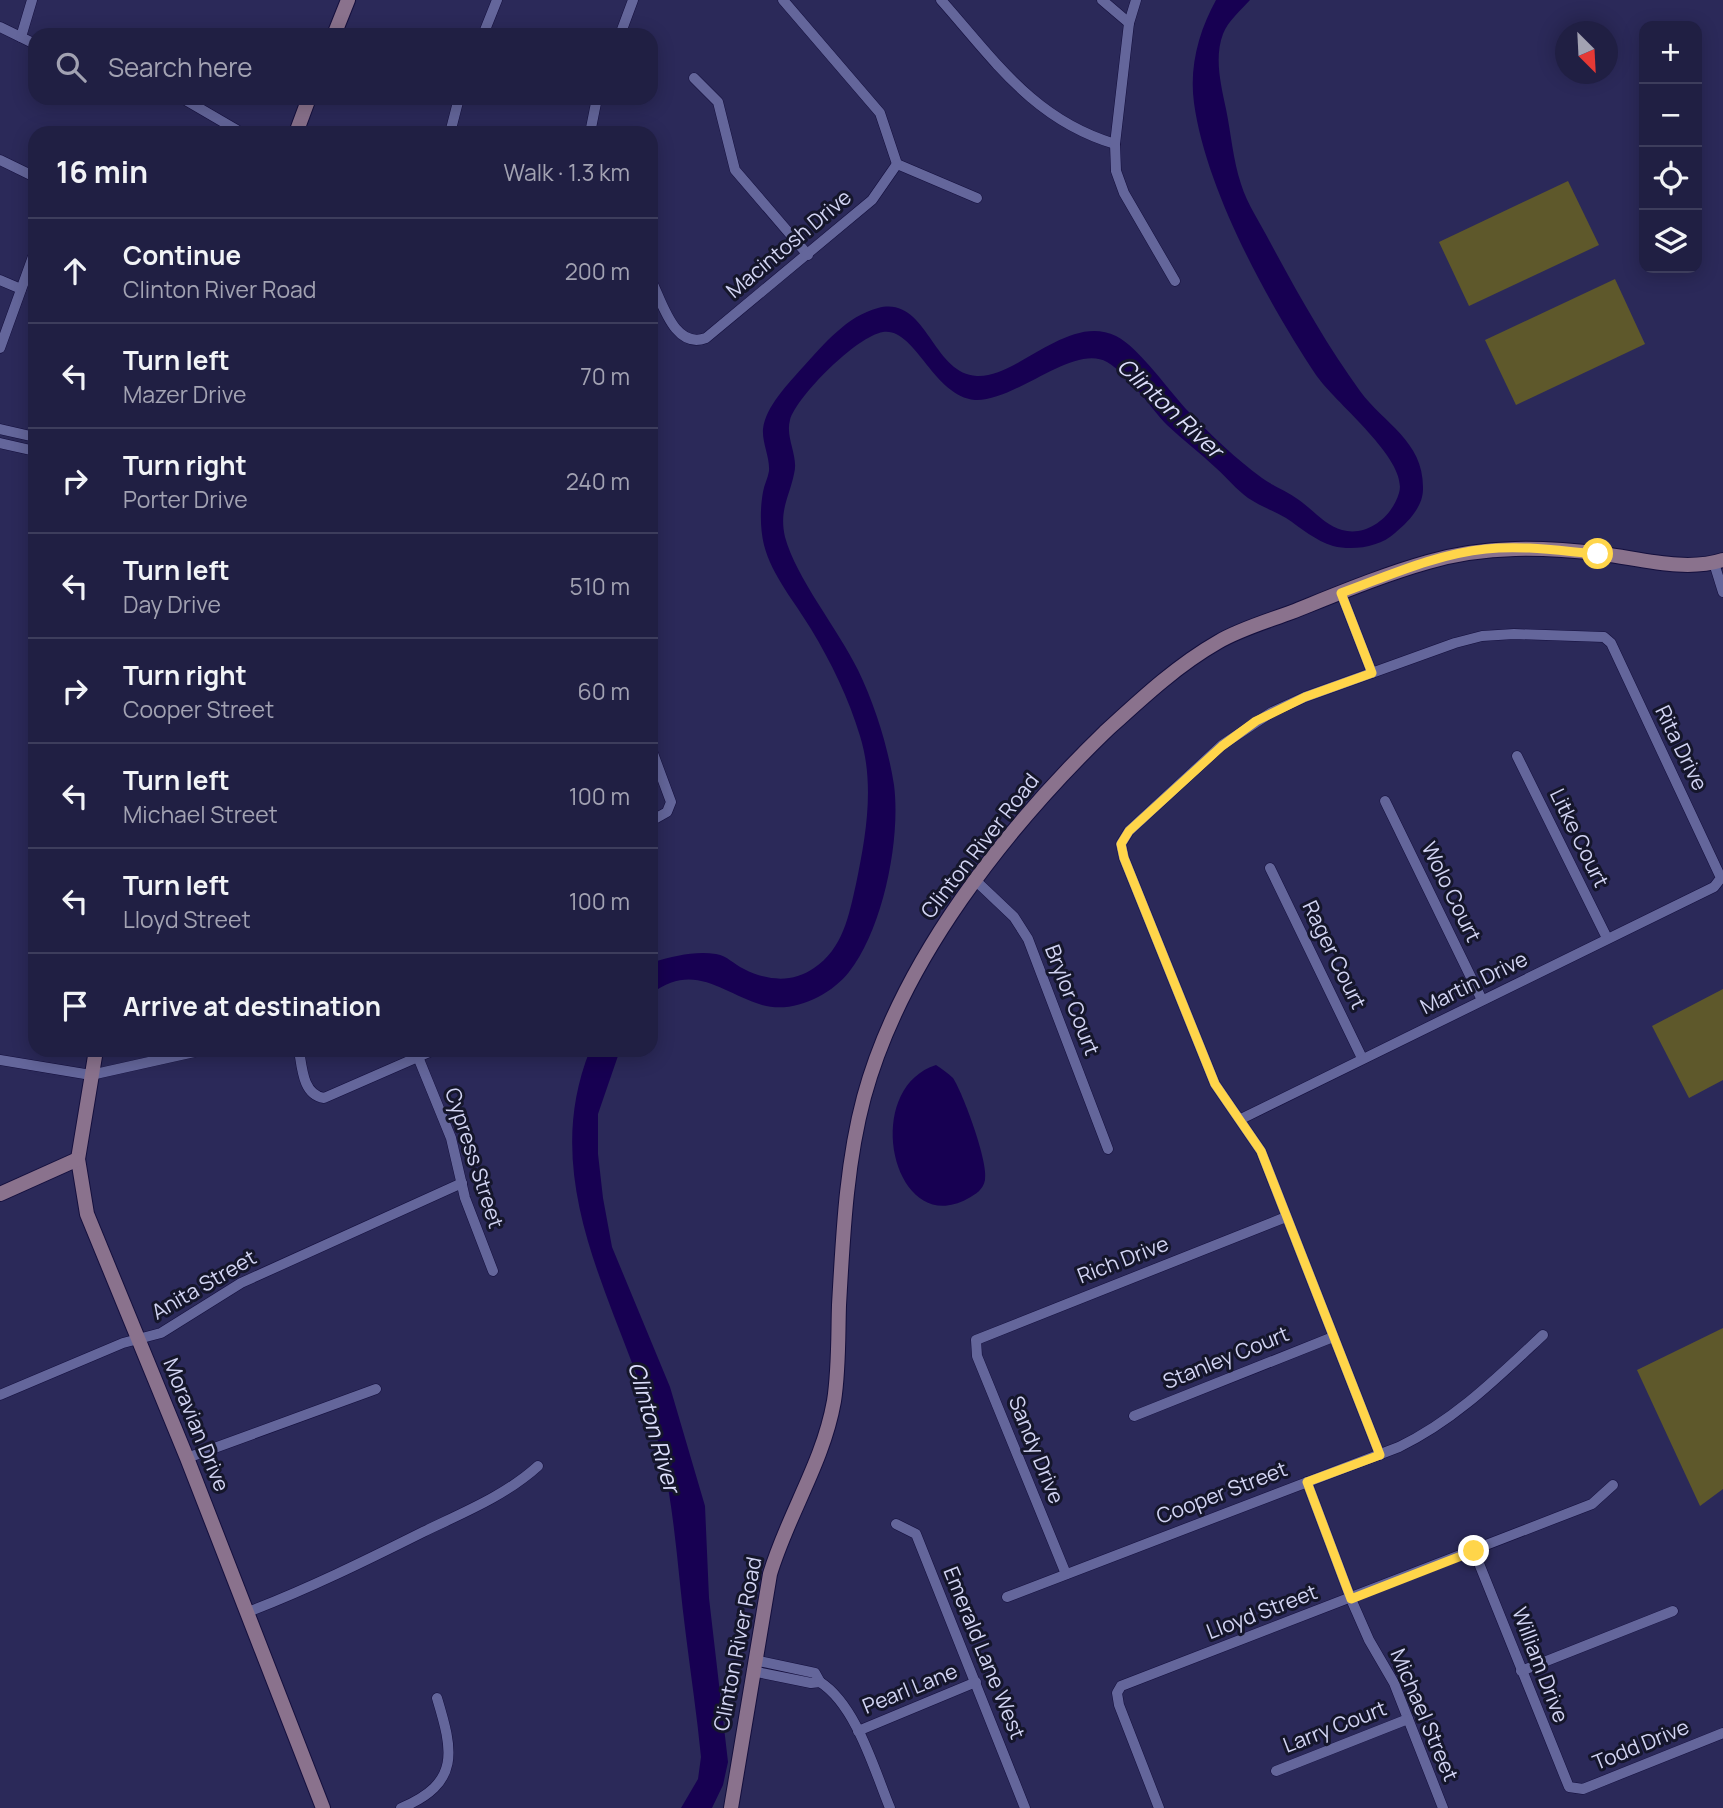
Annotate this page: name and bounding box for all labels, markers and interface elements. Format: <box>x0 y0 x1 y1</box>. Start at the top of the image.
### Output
north arrow <box>1555 21 1618 84</box>
map controls <box>1639 21 1702 273</box>
button: + <box>1639 21 1702 84</box>
search box <box>28 28 658 105</box>
icon: search <box>52 48 90 86</box>
text: Search here <box>108 49 253 85</box>
button: − <box>1639 84 1702 147</box>
button: locate <box>1639 147 1702 210</box>
text: 16 min <box>56 151 148 192</box>
text: Walk · 1.3 km <box>503 156 630 188</box>
street label: Macintosh Drive <box>720 183 857 304</box>
button: layers <box>1639 210 1702 273</box>
text: Continue <box>123 237 241 273</box>
icon: ahead <box>56 252 94 290</box>
text: 200 m <box>565 255 630 287</box>
text: Clinton River Road <box>123 273 316 305</box>
text: Turn left <box>123 342 230 378</box>
water label: Clinton River <box>1111 350 1233 467</box>
icon: left <box>56 357 94 395</box>
text: 70 m <box>580 360 630 392</box>
text: Mazer Drive <box>123 378 246 410</box>
text: Turn right <box>123 447 247 483</box>
icon: right <box>56 462 94 500</box>
text: 240 m <box>566 465 630 497</box>
text: Porter Drive <box>123 483 248 515</box>
route start <box>1582 538 1613 569</box>
text: Turn left <box>123 552 230 588</box>
icon: left <box>56 567 94 605</box>
text: 510 m <box>570 570 630 602</box>
text: Day Drive <box>123 588 221 620</box>
text: Turn right <box>123 657 247 693</box>
icon: right <box>56 672 94 710</box>
text: 60 m <box>578 675 630 707</box>
text: Cooper Street <box>123 693 274 725</box>
street label: Rita Drive <box>1649 700 1715 795</box>
text: Turn left <box>123 762 230 798</box>
street label: Clinton River Road <box>914 767 1045 924</box>
icon: left <box>56 777 94 815</box>
text: 100 m <box>569 780 630 812</box>
street label: Litke Court <box>1544 784 1616 892</box>
text: Michael Street <box>123 798 278 830</box>
street label: Wolo Court <box>1416 837 1488 946</box>
text: Turn left <box>123 867 230 903</box>
icon: left <box>56 882 94 920</box>
text: 100 m <box>569 885 630 917</box>
street label: Rager Court <box>1297 896 1373 1013</box>
text: Lloyd Street <box>123 903 251 935</box>
street label: Brylor Court <box>1039 940 1107 1059</box>
street label: Martin Drive <box>1415 944 1532 1020</box>
icon: arrive <box>56 987 94 1025</box>
text: Arrive at destination <box>123 988 381 1024</box>
street label: Cypress Street <box>439 1084 511 1231</box>
street label: Rich Drive <box>1073 1229 1172 1289</box>
street label: Anita Street <box>146 1243 261 1325</box>
street label: Stanley Court <box>1158 1319 1293 1395</box>
street label: Moravian Drive <box>157 1354 236 1495</box>
water label: Clinton River <box>621 1358 690 1498</box>
street label: Sandy Drive <box>1003 1392 1071 1508</box>
street label: Cooper Street <box>1152 1454 1291 1530</box>
route end <box>1458 1535 1489 1566</box>
street label: Clinton River Road <box>706 1554 768 1733</box>
street label: Emerald Lane West <box>938 1562 1032 1743</box>
street label: Lloyd Street <box>1202 1577 1321 1645</box>
street label: William Drive <box>1506 1603 1576 1726</box>
street label: Michael Street <box>1384 1644 1465 1785</box>
street label: Pearl Lane <box>858 1656 961 1720</box>
street label: Larry Court <box>1279 1694 1390 1759</box>
street label: Todd Drive <box>1588 1712 1693 1776</box>

